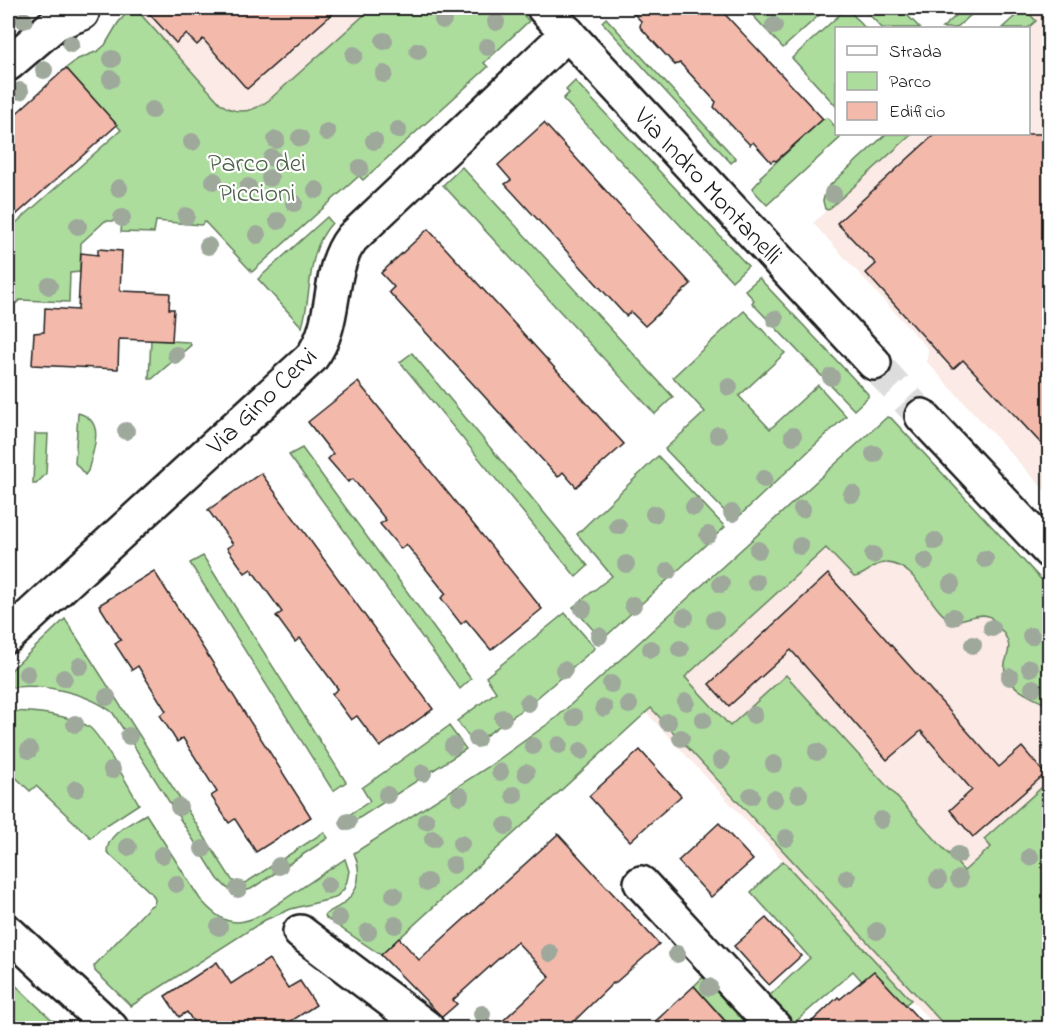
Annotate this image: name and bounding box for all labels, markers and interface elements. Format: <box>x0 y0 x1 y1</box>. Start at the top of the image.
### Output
legend <box>835 27 1030 135</box>
text: Strada <box>889 40 942 66</box>
text: Parco <box>889 70 931 96</box>
street label: Via Indro Montanelli <box>623 99 790 274</box>
text: Edificio <box>889 100 945 126</box>
park label: Parco dei Piccioni <box>208 146 306 214</box>
street label: Via Gino Cervi <box>198 339 327 466</box>

